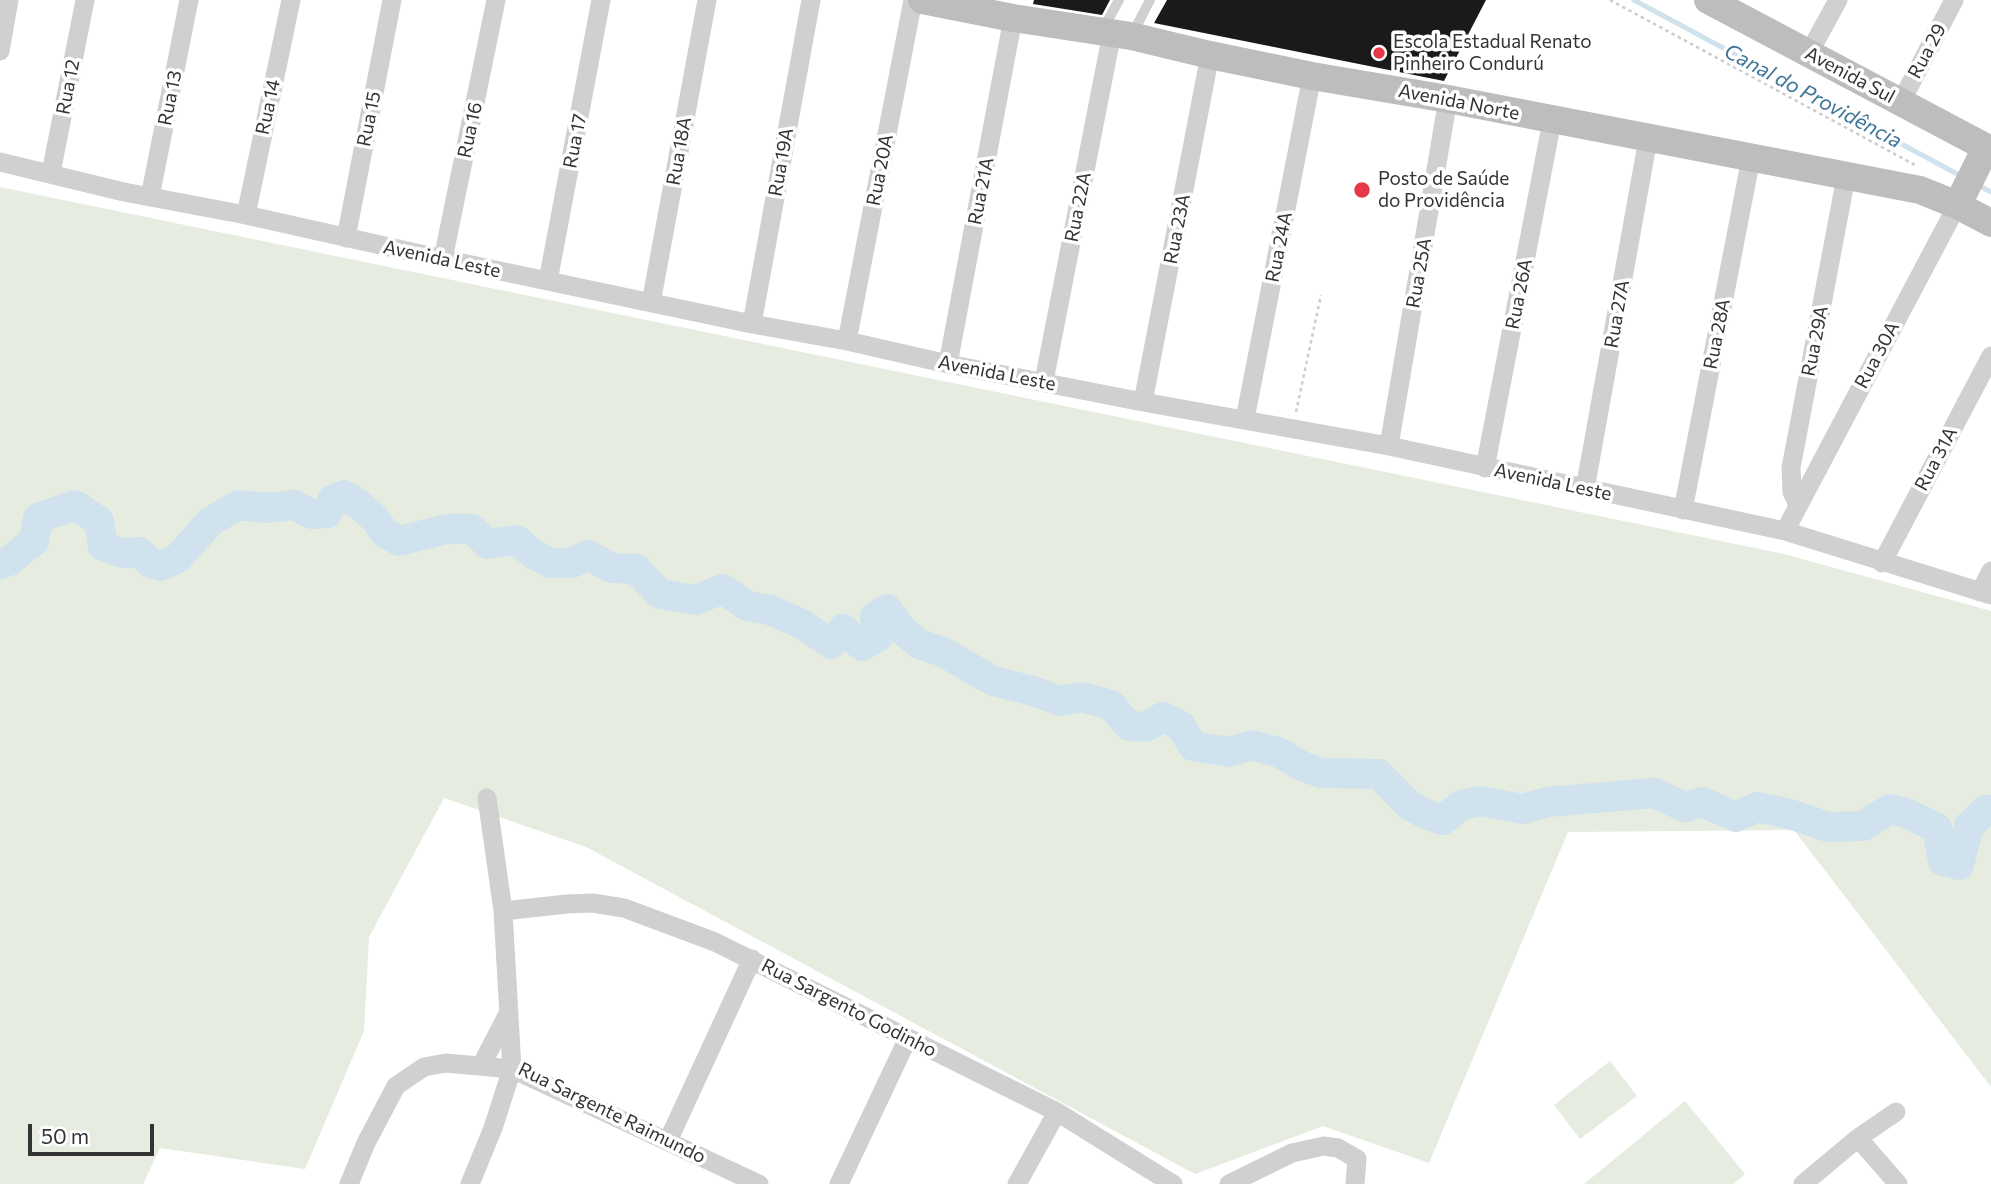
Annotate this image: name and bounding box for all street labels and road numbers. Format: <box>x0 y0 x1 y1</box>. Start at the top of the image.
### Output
street label: Rua 29 <box>1903 20 1951 82</box>
street label: Avenida Sul <box>1801 42 1899 108</box>
street label: Rua 12 <box>52 58 84 116</box>
street label: Rua 13 <box>153 68 187 128</box>
street label: Rua 14 <box>251 77 285 137</box>
street label: Avenida Norte <box>1396 79 1522 125</box>
street label: Rua 15 <box>352 89 386 149</box>
street label: Rua 16 <box>453 100 487 160</box>
street label: Rua 17 <box>559 112 591 170</box>
street label: Rua 18A <box>662 115 696 187</box>
street label: Rua 19A <box>764 126 798 198</box>
street label: Rua 20A <box>862 132 898 208</box>
street label: Rua 21A <box>963 155 999 227</box>
street label: Rua 22A <box>1060 170 1096 244</box>
street label: Rua 23A <box>1159 192 1195 266</box>
street label: Rua 24A <box>1261 210 1297 284</box>
street label: Avenida Leste <box>381 235 503 283</box>
street label: Rua 25A <box>1402 236 1436 310</box>
street label: Rua 26A <box>1501 257 1537 331</box>
street label: Rua 27A <box>1600 278 1634 350</box>
street label: Rua 28A <box>1699 297 1735 371</box>
street label: Rua 29A <box>1797 304 1833 378</box>
street label: Rua 30A <box>1850 318 1904 392</box>
street label: Avenida Leste <box>936 350 1058 396</box>
street label: Rua 31A <box>1910 423 1962 495</box>
street label: Avenida Leste <box>1492 458 1614 506</box>
street label: Rua Sargento Godinho <box>758 954 940 1062</box>
street label: Rua Sargente Raimundo <box>515 1058 709 1168</box>

